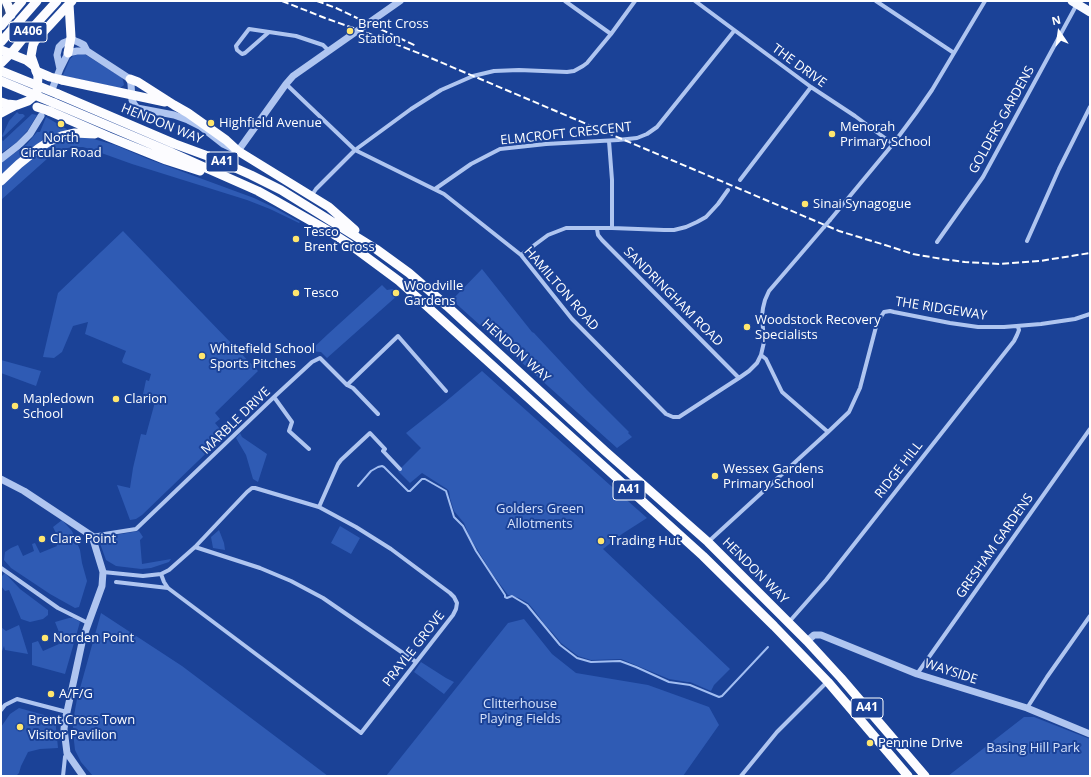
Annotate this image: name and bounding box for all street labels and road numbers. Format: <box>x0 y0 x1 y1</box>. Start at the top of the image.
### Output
road number: A406 <box>9 22 47 42</box>
street label: THE DRIVE <box>769 41 829 91</box>
street label: GOLDERS GARDENS <box>966 63 1038 177</box>
street label: HENDON WAY <box>119 101 205 147</box>
street label: ELMCROFT CRESCENT <box>499 119 633 149</box>
road number: A41 <box>206 152 238 172</box>
street label: HAMILTON ROAD <box>520 244 602 334</box>
street label: SANDRINGHAM ROAD <box>620 244 726 350</box>
street label: THE RIDGEWAY <box>894 294 988 324</box>
street label: HENDON WAY <box>479 316 553 386</box>
street label: MARBLE DRIVE <box>198 384 274 458</box>
street label: RIDGE HILL <box>872 438 926 502</box>
road number: A41 <box>613 480 645 500</box>
street label: GRESHAM GARDENS <box>953 491 1037 601</box>
street label: HENDON WAY <box>719 535 791 607</box>
street label: PRAYLE GROVE <box>380 608 448 690</box>
street label: WAYSIDE <box>922 656 980 688</box>
road number: A41 <box>851 698 883 718</box>

